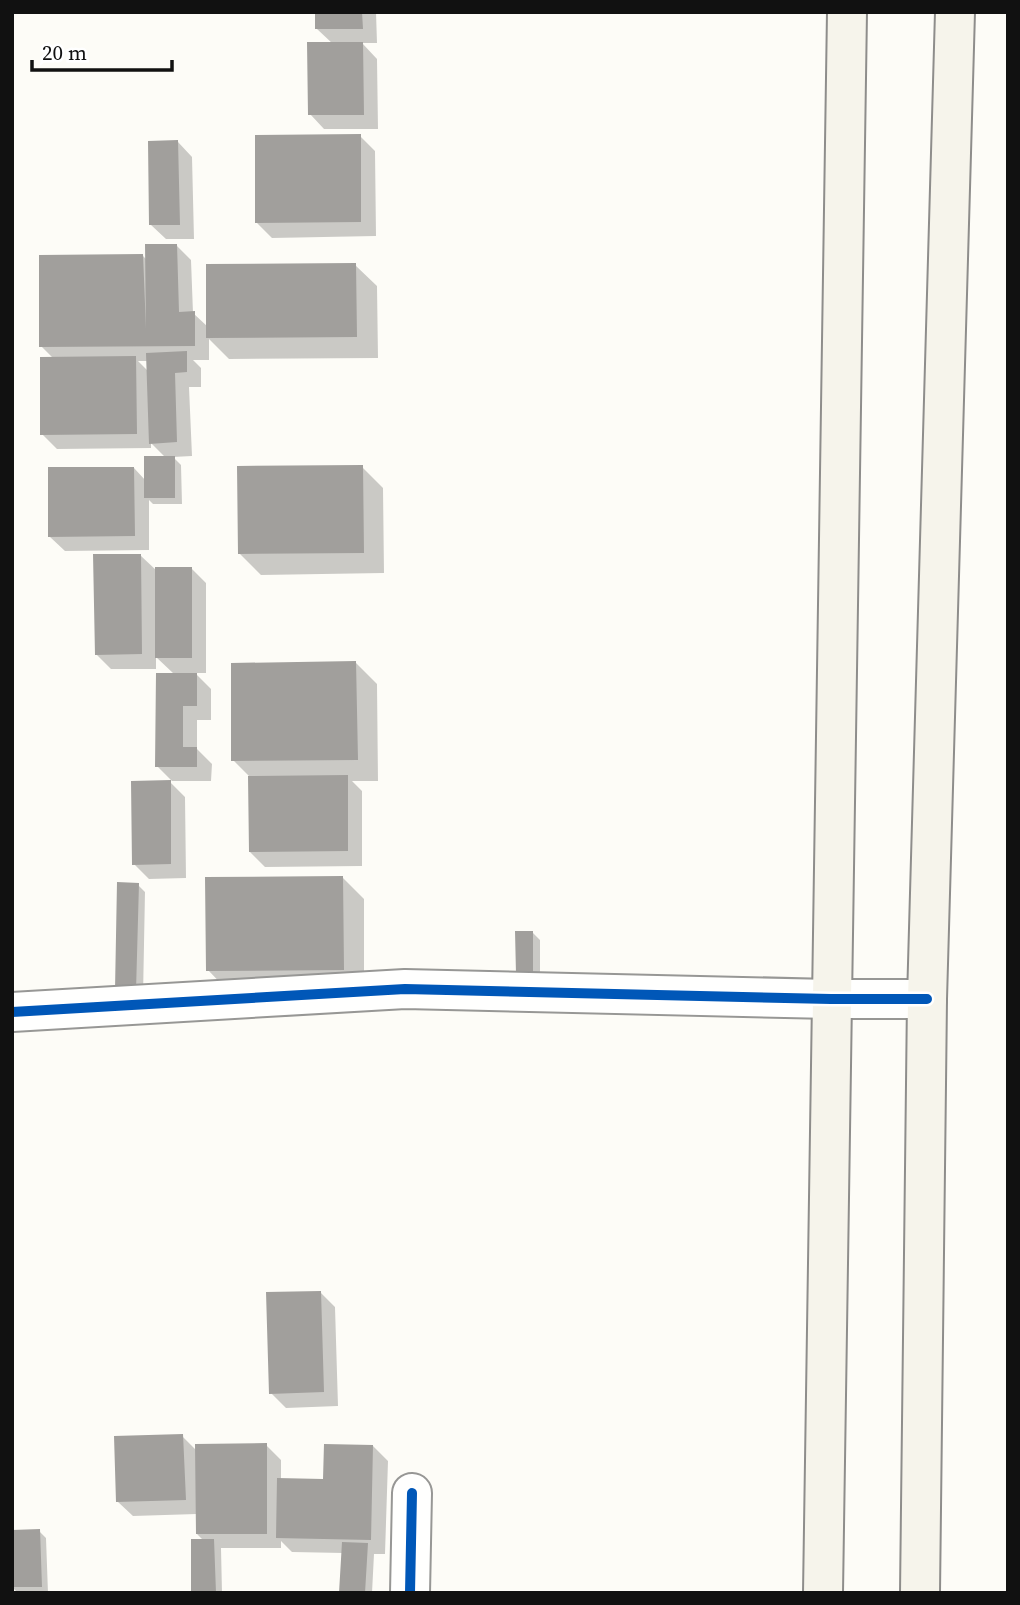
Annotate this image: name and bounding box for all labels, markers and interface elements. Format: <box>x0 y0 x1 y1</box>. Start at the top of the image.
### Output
scale bar <box>32 28 172 72</box>
text: 20 m <box>42 38 87 67</box>

